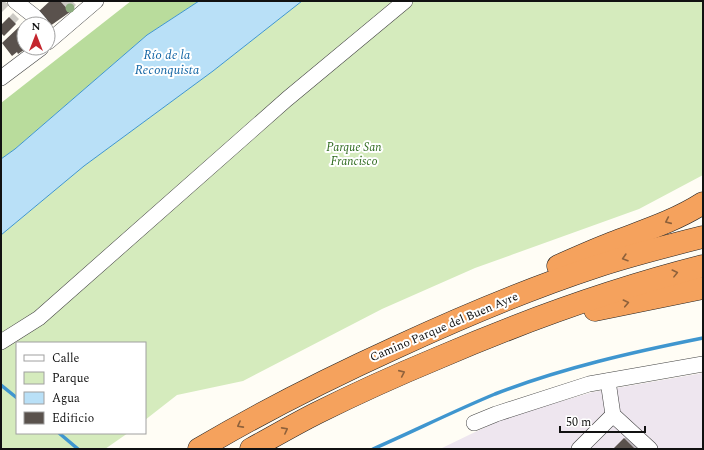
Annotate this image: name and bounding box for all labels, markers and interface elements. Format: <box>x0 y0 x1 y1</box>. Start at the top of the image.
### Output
north arrow <box>16 16 56 56</box>
text: N <box>32 18 41 35</box>
water label: Río de la Reconquista <box>135 45 200 80</box>
park label: Parque San Francisco <box>326 138 382 171</box>
one-way arrow <box>665 216 672 224</box>
one-way arrow <box>621 253 628 262</box>
one-way arrow <box>672 269 678 277</box>
street label: Camino Parque del Buen Ayre <box>367 287 521 367</box>
one-way arrow <box>623 300 629 308</box>
legend <box>16 342 146 434</box>
text: Calle <box>52 349 80 368</box>
text: Parque <box>52 369 89 388</box>
one-way arrow <box>398 370 405 378</box>
text: Agua <box>52 389 80 408</box>
scale bar <box>560 408 645 434</box>
text: Edificio <box>52 409 94 428</box>
text: 50 m <box>566 413 591 432</box>
one-way arrow <box>237 421 244 428</box>
one-way arrow <box>281 428 288 435</box>

